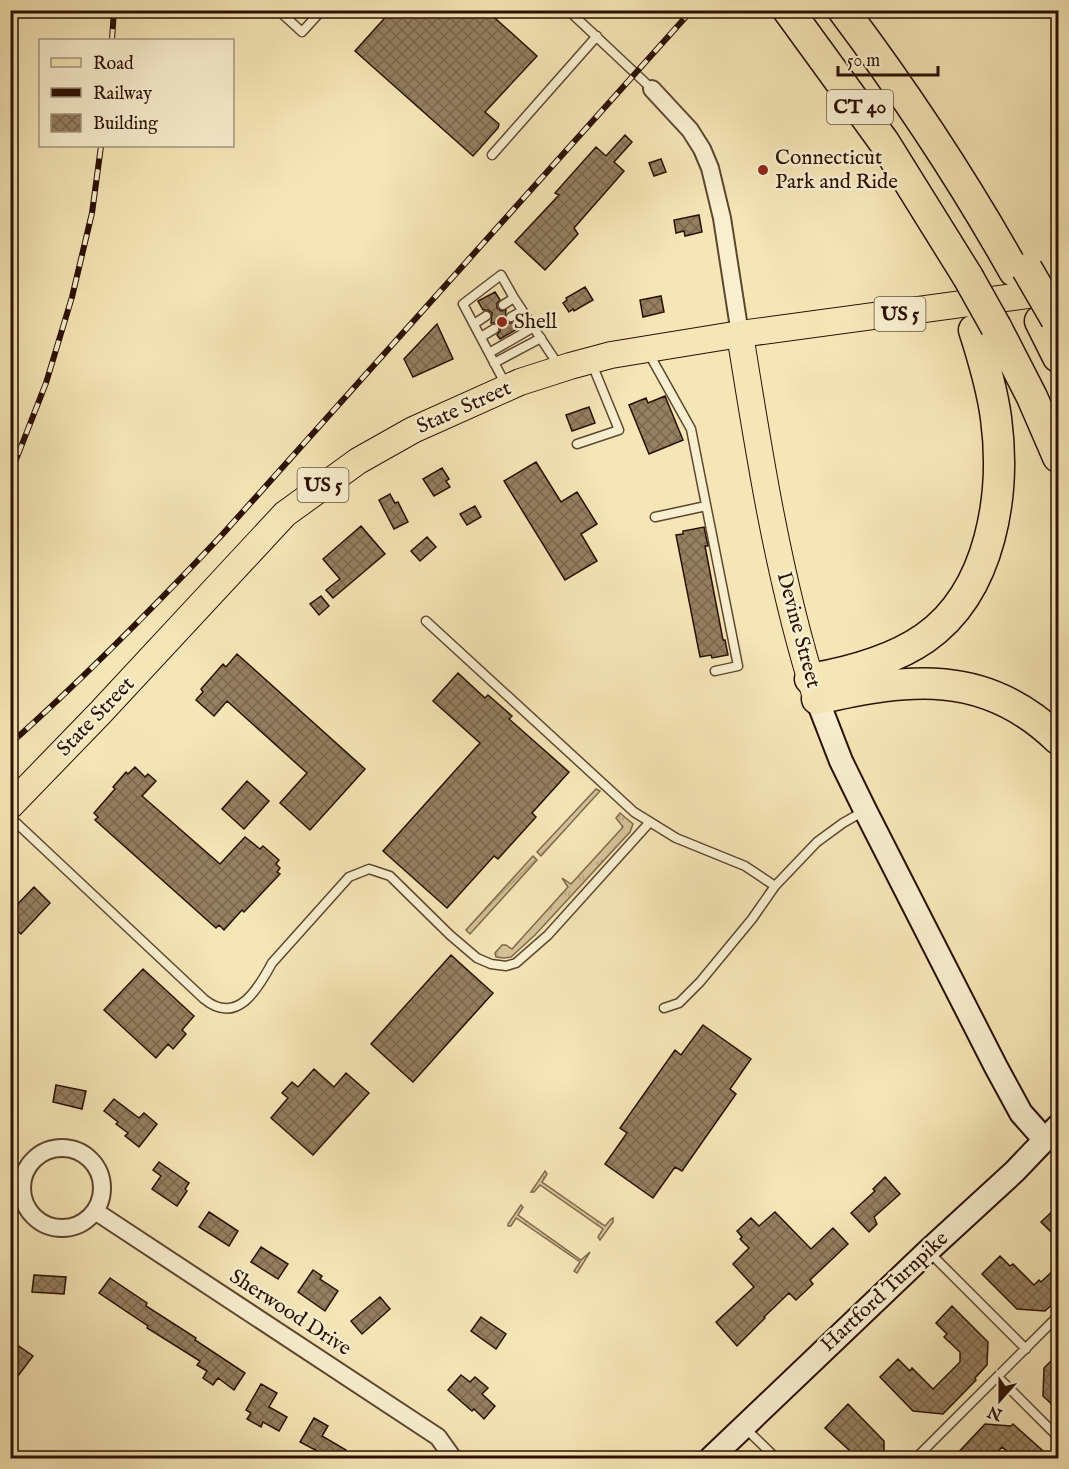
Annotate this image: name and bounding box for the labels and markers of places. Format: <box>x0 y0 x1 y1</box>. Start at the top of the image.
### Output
place label: Connecticut Park and Ride <box>775 145 898 196</box>
marker: Connecticut Park and Ride <box>756 163 770 177</box>
place label: Shell <box>514 309 557 336</box>
marker: Shell <box>495 315 509 329</box>

